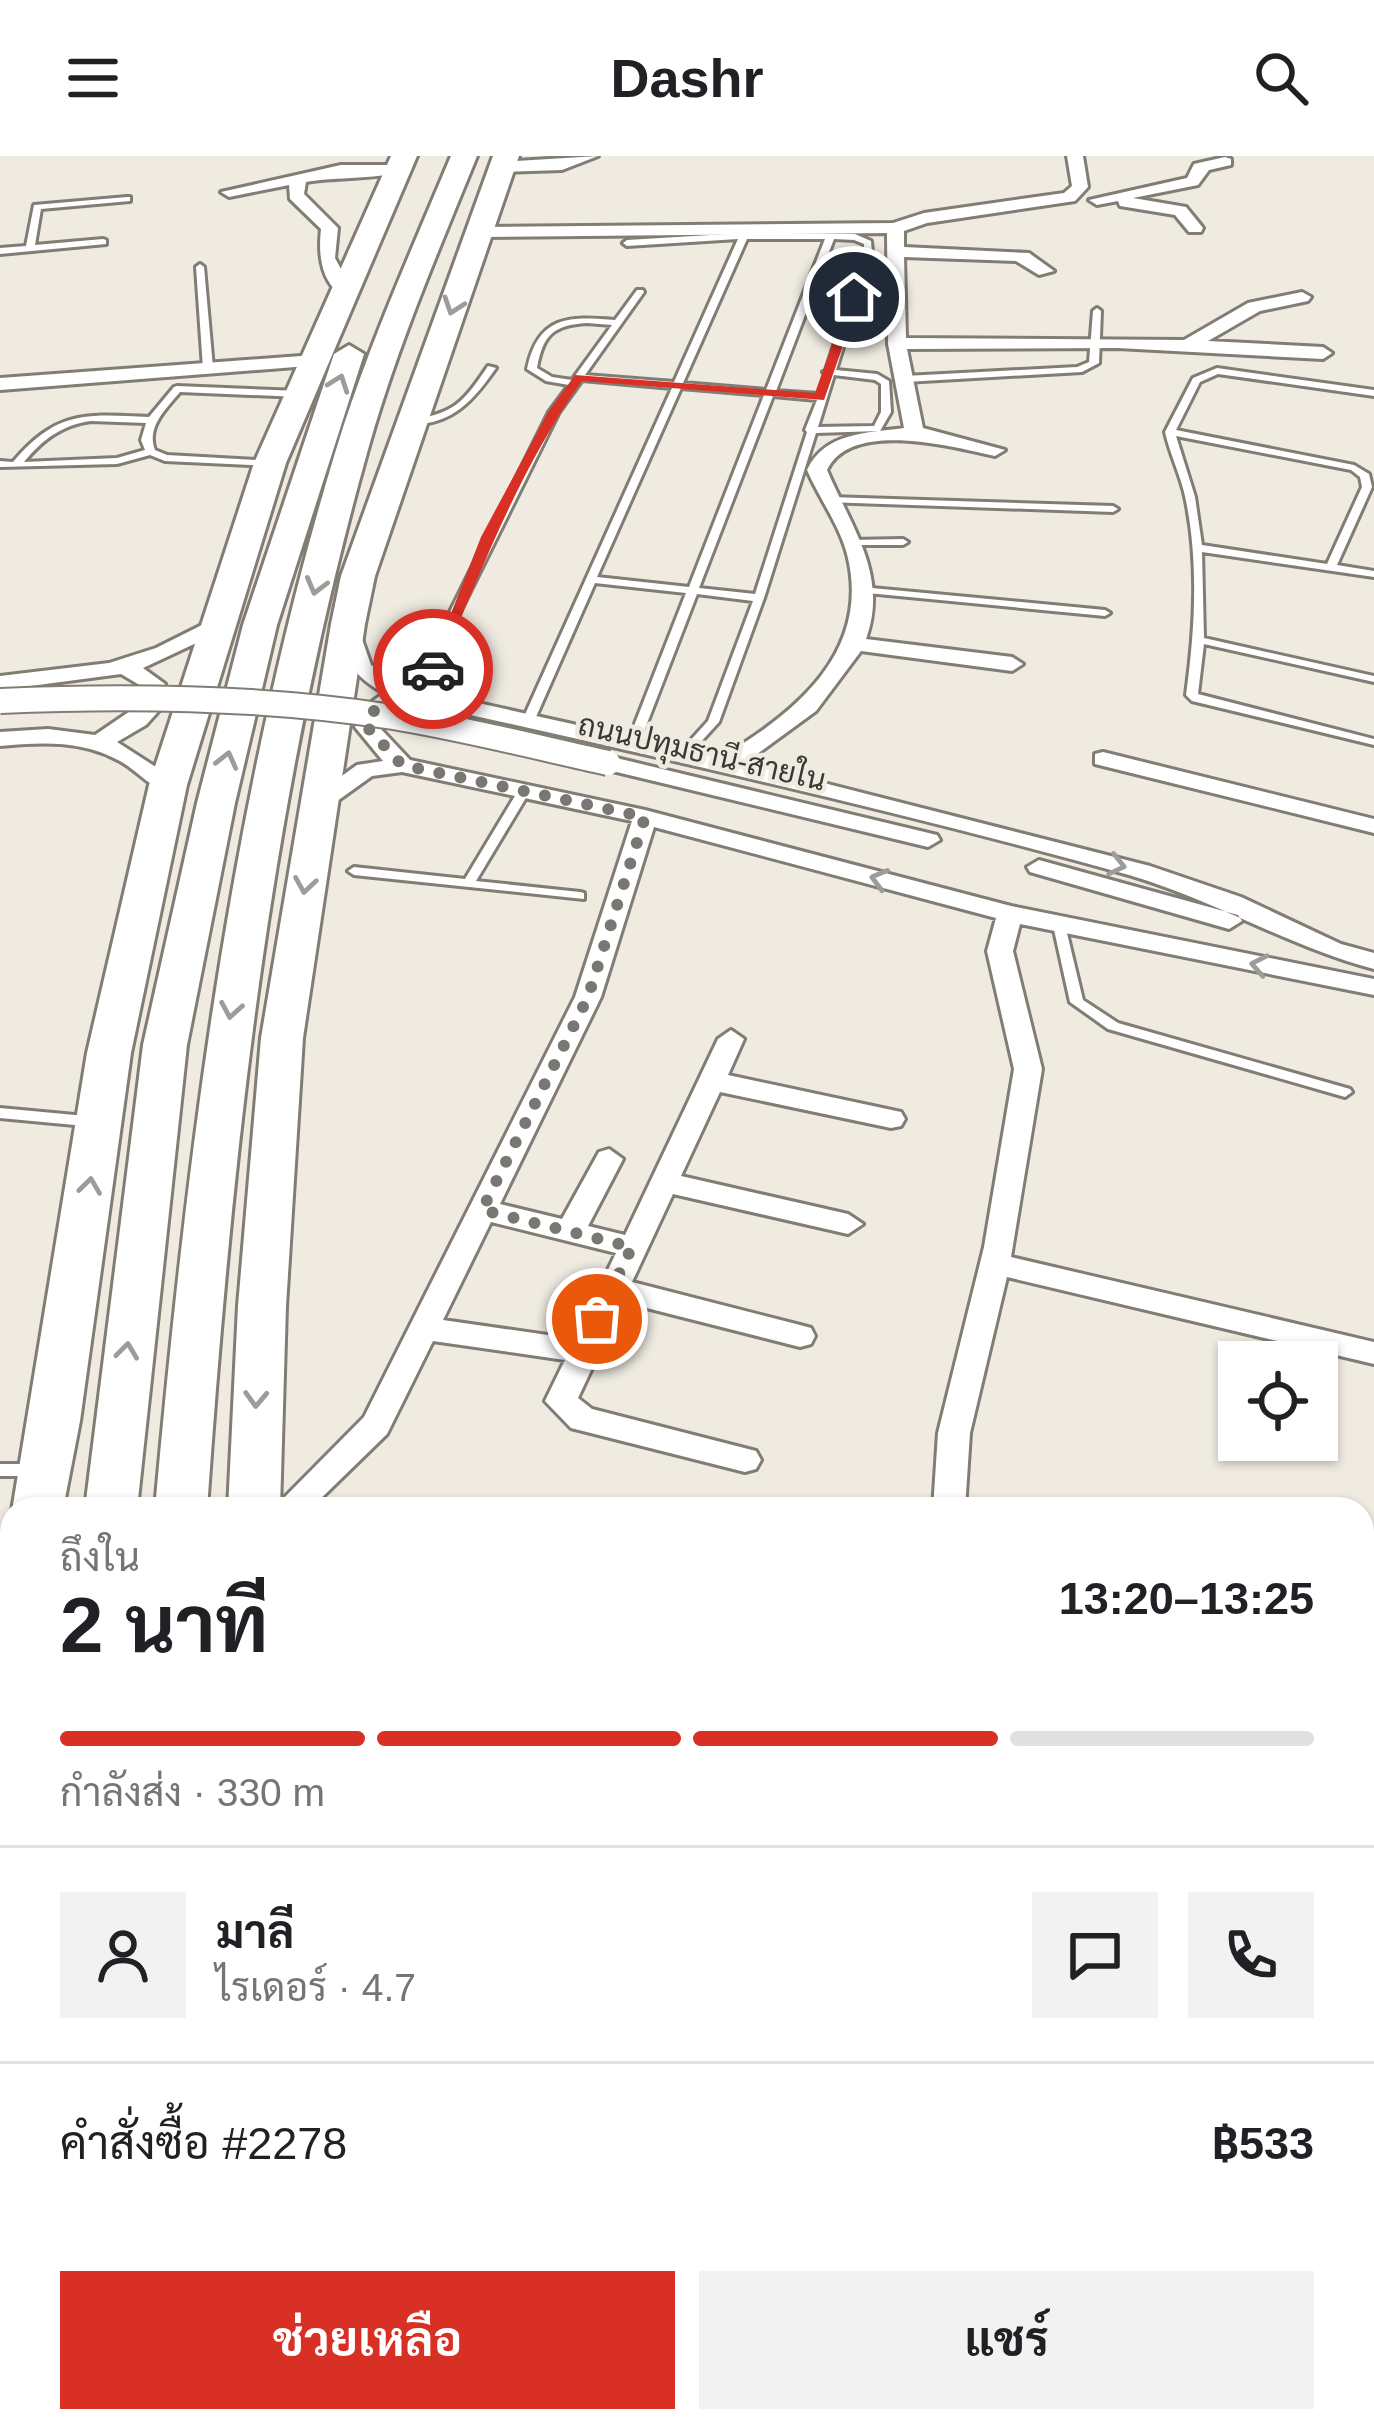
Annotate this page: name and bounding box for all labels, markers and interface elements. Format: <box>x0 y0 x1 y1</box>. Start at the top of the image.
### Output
icon: menu <box>60 45 126 111</box>
icon: search <box>1248 45 1314 111</box>
text: Dashr <box>610 48 764 108</box>
pin <box>803 246 905 348</box>
icon: home <box>821 264 887 330</box>
one-way arrow <box>443 294 467 315</box>
one-way arrow <box>324 374 349 395</box>
one-way arrow <box>306 576 331 596</box>
courier <box>373 609 493 729</box>
icon: car <box>400 636 466 702</box>
street label: ถนนปทุมธานี-สายใน <box>574 705 830 801</box>
one-way arrow <box>212 750 237 770</box>
one-way arrow <box>1106 852 1126 877</box>
one-way arrow <box>869 868 890 893</box>
one-way arrow <box>293 875 319 895</box>
one-way arrow <box>1250 953 1270 979</box>
one-way arrow <box>220 999 245 1019</box>
one-way arrow <box>76 1177 101 1197</box>
pin <box>546 1268 648 1370</box>
icon: bag <box>564 1286 630 1352</box>
one-way arrow <box>113 1341 139 1361</box>
map controls <box>1218 1341 1338 1461</box>
button: locate <box>1218 1341 1338 1461</box>
one-way arrow <box>244 1390 270 1409</box>
text: ถึงใน <box>60 1536 140 1579</box>
text: 13:20–13:25 <box>1059 1573 1314 1624</box>
text: 2 นาที <box>60 1581 268 1669</box>
text: กำลังส่ง · 330 m <box>60 1771 325 1814</box>
button: person <box>60 1892 186 2018</box>
button: chat <box>1032 1892 1158 2018</box>
button: phone <box>1188 1892 1314 2018</box>
text: มาลี <box>216 1907 294 1958</box>
text: ไรเดอร์ · 4.7 <box>216 1966 416 2009</box>
text: คำสั่งซื้อ #2278 <box>60 2118 347 2169</box>
text: ฿533 <box>1212 2118 1314 2169</box>
button: ช่วยเหลือ <box>60 2271 675 2409</box>
button: แชร์ <box>699 2271 1314 2409</box>

